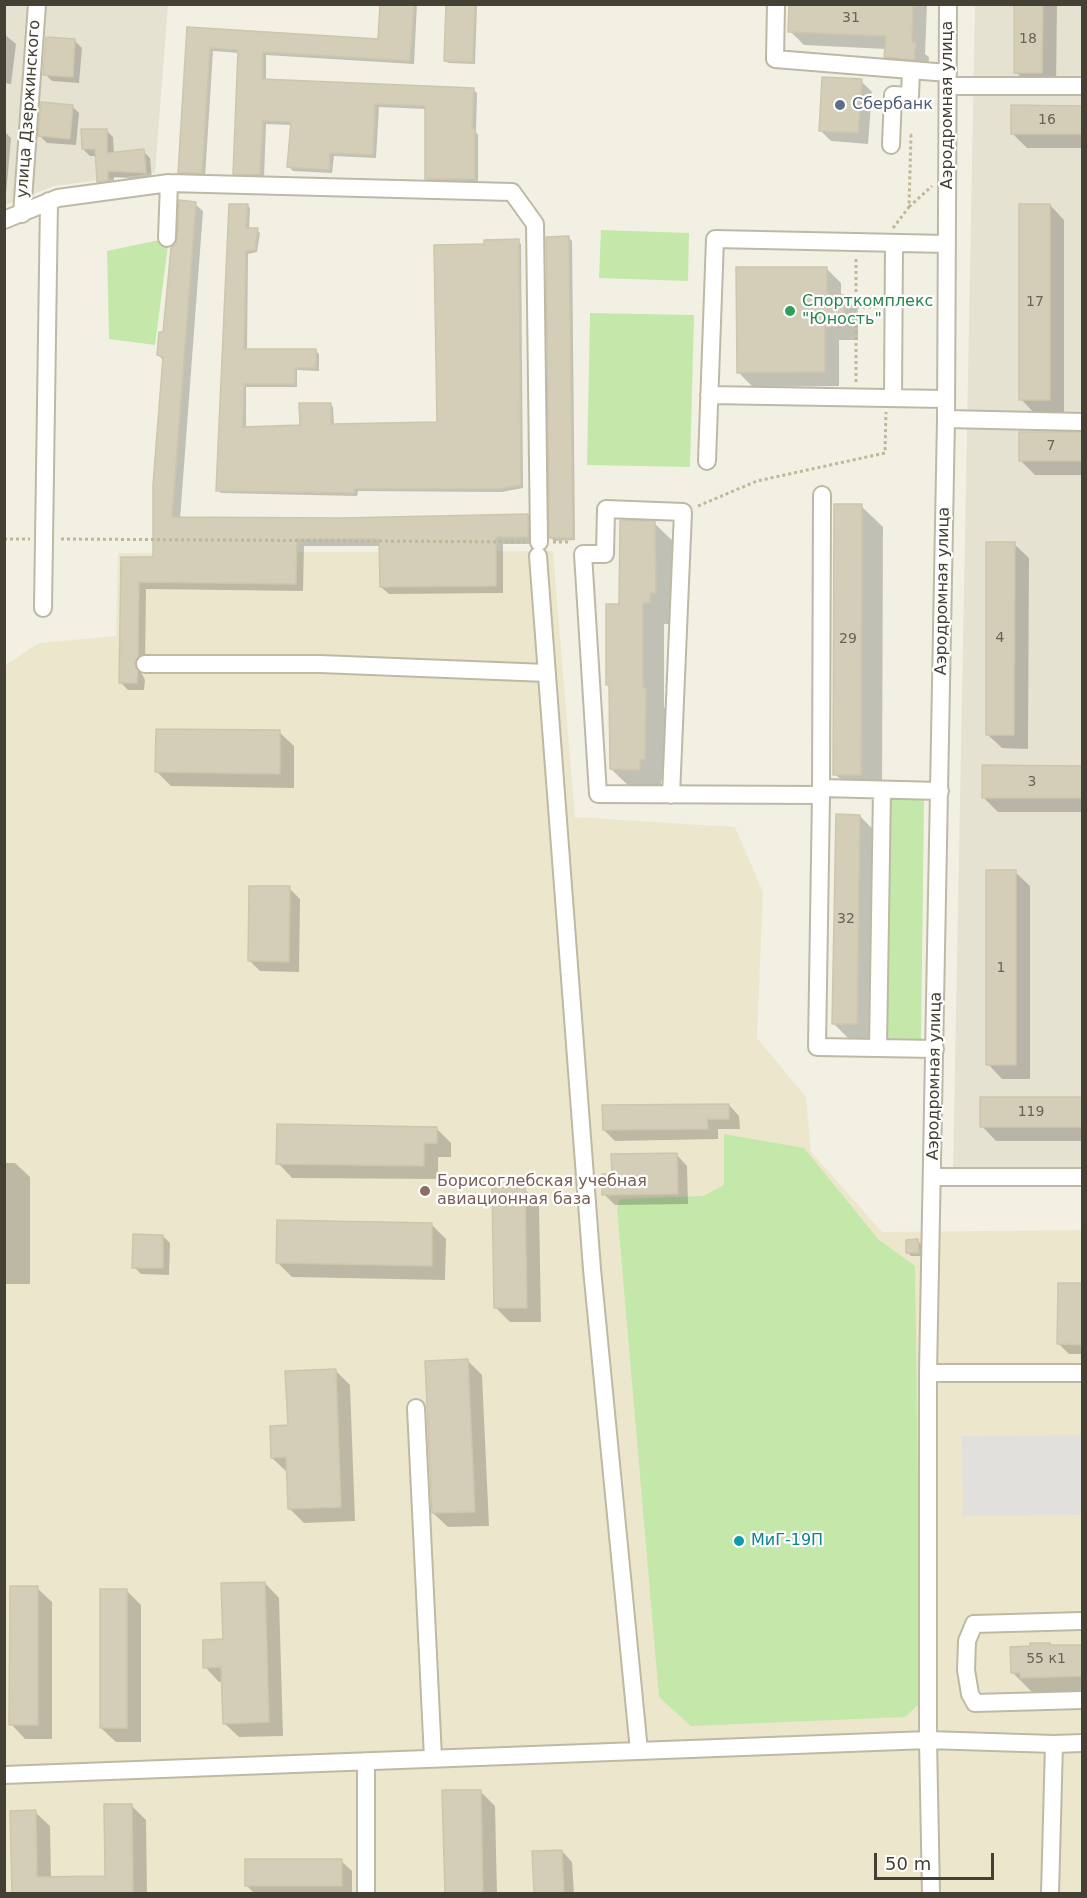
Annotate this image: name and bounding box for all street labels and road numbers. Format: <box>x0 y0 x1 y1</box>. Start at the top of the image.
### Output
street label: улица Дзержинского <box>13 19 45 199</box>
street label: Аэродромная улица <box>938 21 958 189</box>
street label: Аэродромная улица <box>932 507 954 675</box>
street label: Аэродромная улица <box>924 992 946 1160</box>

